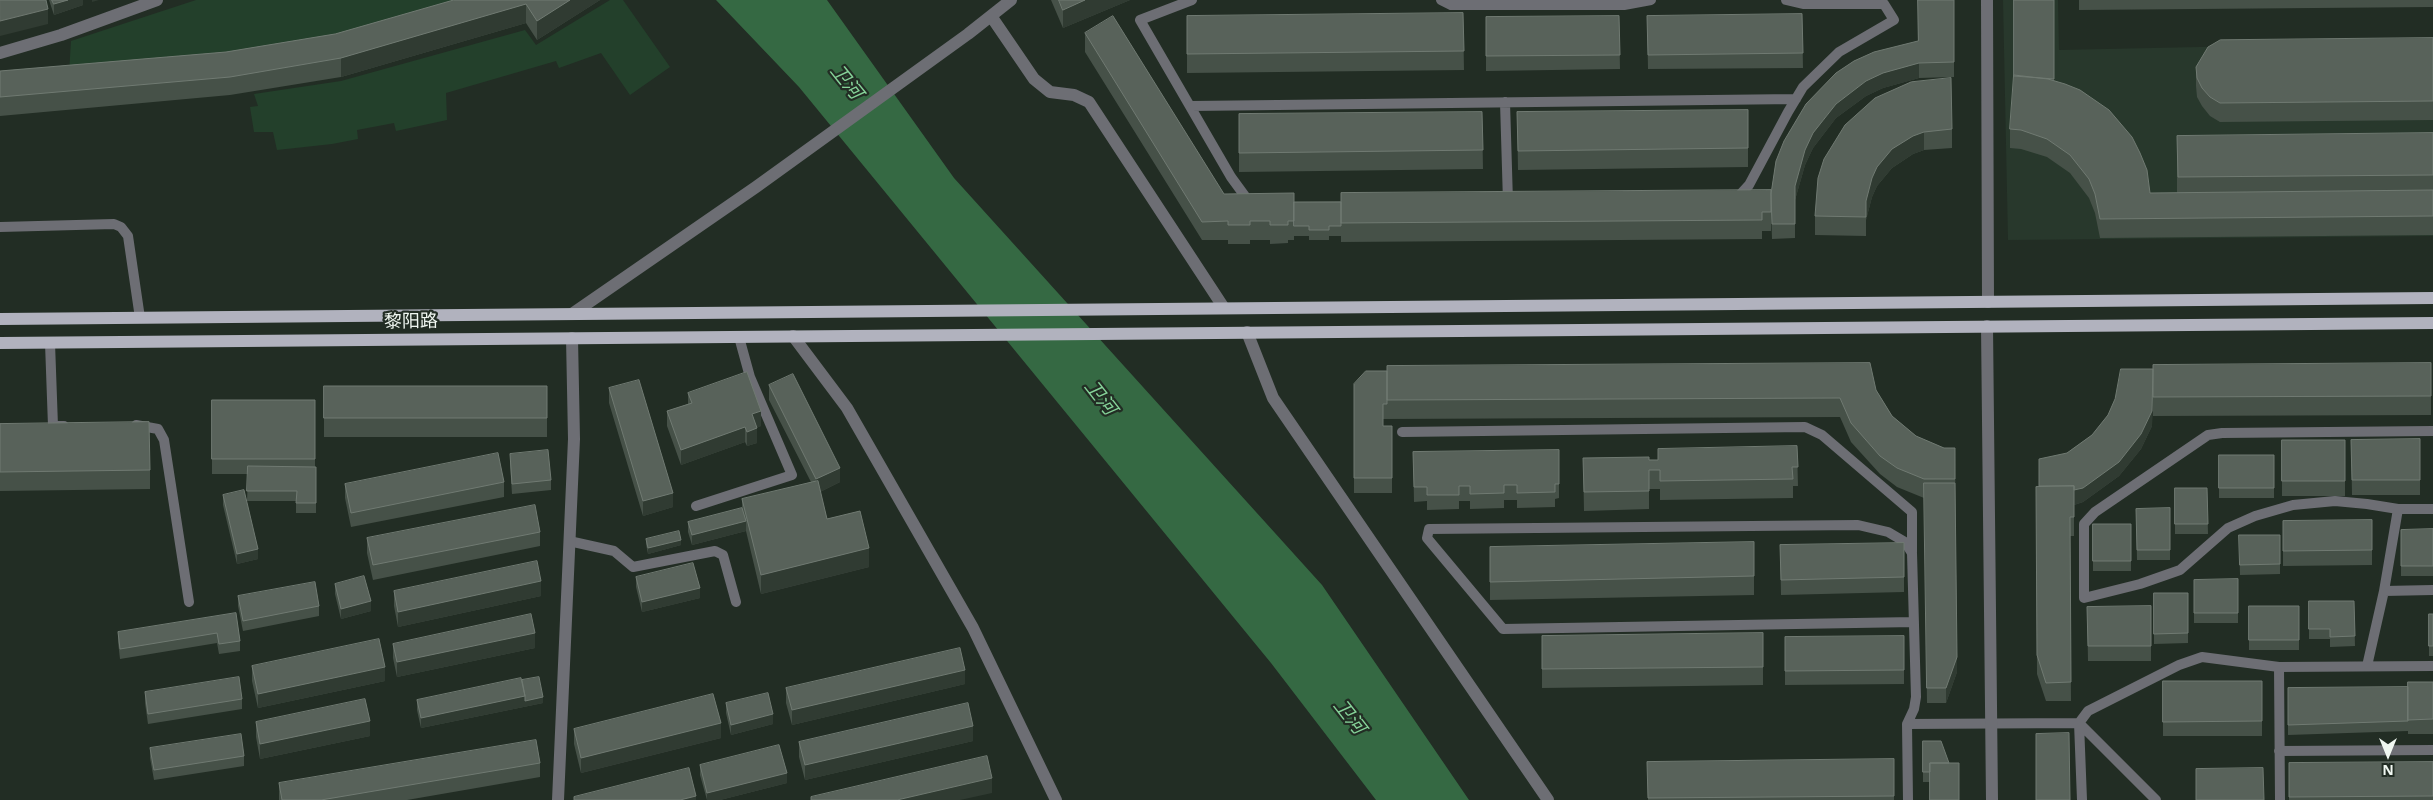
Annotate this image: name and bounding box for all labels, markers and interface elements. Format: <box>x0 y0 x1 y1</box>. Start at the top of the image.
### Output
water label: 卫河 <box>825 60 867 104</box>
street label: 黎阳路 <box>384 311 438 333</box>
water label: 卫河 <box>1079 376 1121 420</box>
water label: 卫河 <box>1328 695 1370 739</box>
north arrow <box>2363 730 2413 780</box>
text: N <box>2382 761 2394 780</box>

